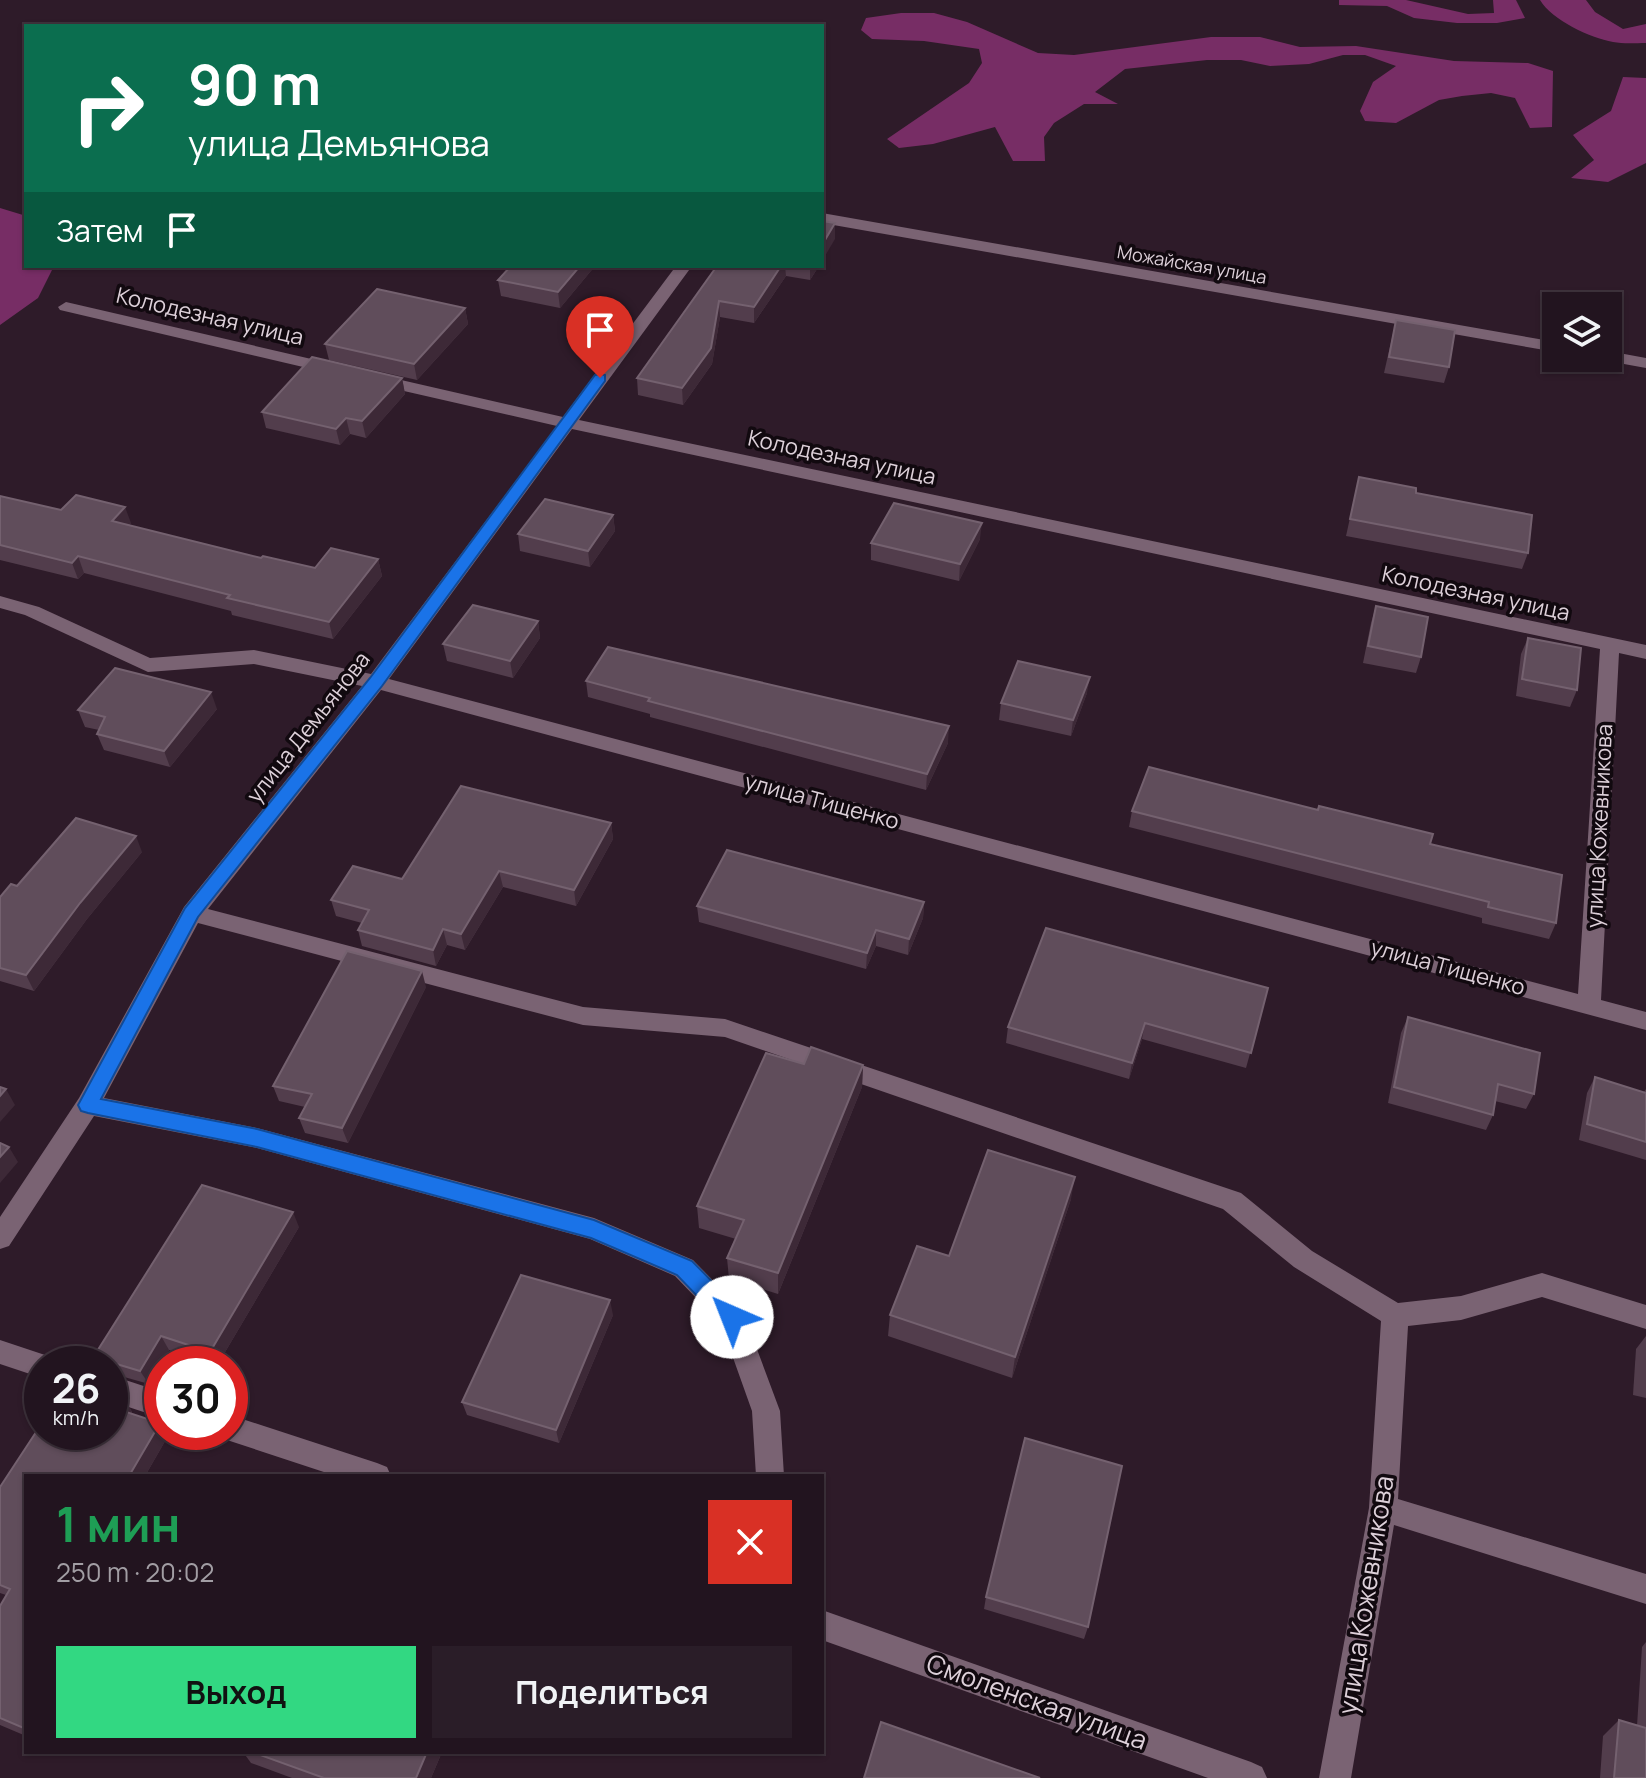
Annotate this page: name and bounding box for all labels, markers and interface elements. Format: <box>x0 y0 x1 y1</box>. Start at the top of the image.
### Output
text: 90 m <box>188 45 321 122</box>
icon: right <box>56 56 160 160</box>
text: улица Демьянова <box>188 118 490 167</box>
icon: arrive <box>160 208 204 252</box>
text: Затем <box>56 210 144 251</box>
street label: Можайская улица <box>1115 239 1269 289</box>
street label: Колодезная улица <box>113 280 307 352</box>
map controls <box>1542 292 1622 372</box>
button: layers <box>1542 292 1622 372</box>
pin <box>566 296 634 378</box>
icon: arrive <box>578 308 622 352</box>
street label: Колодезная улица <box>745 422 939 492</box>
street label: Колодезная улица <box>1379 558 1573 628</box>
street label: улица Демьянова <box>239 645 377 809</box>
street label: улица Кожевникова <box>1579 723 1619 929</box>
street label: улица Тищенко <box>741 766 903 836</box>
street label: улица Тищенко <box>1367 932 1529 1002</box>
position arrow <box>690 1275 774 1359</box>
speed limit sign: 30 <box>144 1346 248 1450</box>
text: 26 <box>52 1360 100 1415</box>
text: km/h <box>53 1404 99 1431</box>
street label: улица Кожевникова <box>1328 1473 1402 1717</box>
text: 1 мин <box>56 1491 180 1556</box>
button: close <box>708 1500 792 1584</box>
text: 250 m · 20:02 <box>56 1554 214 1590</box>
street label: Смоленская улица <box>922 1644 1152 1758</box>
button: Выход <box>56 1646 416 1738</box>
button: Поделиться <box>432 1646 792 1738</box>

